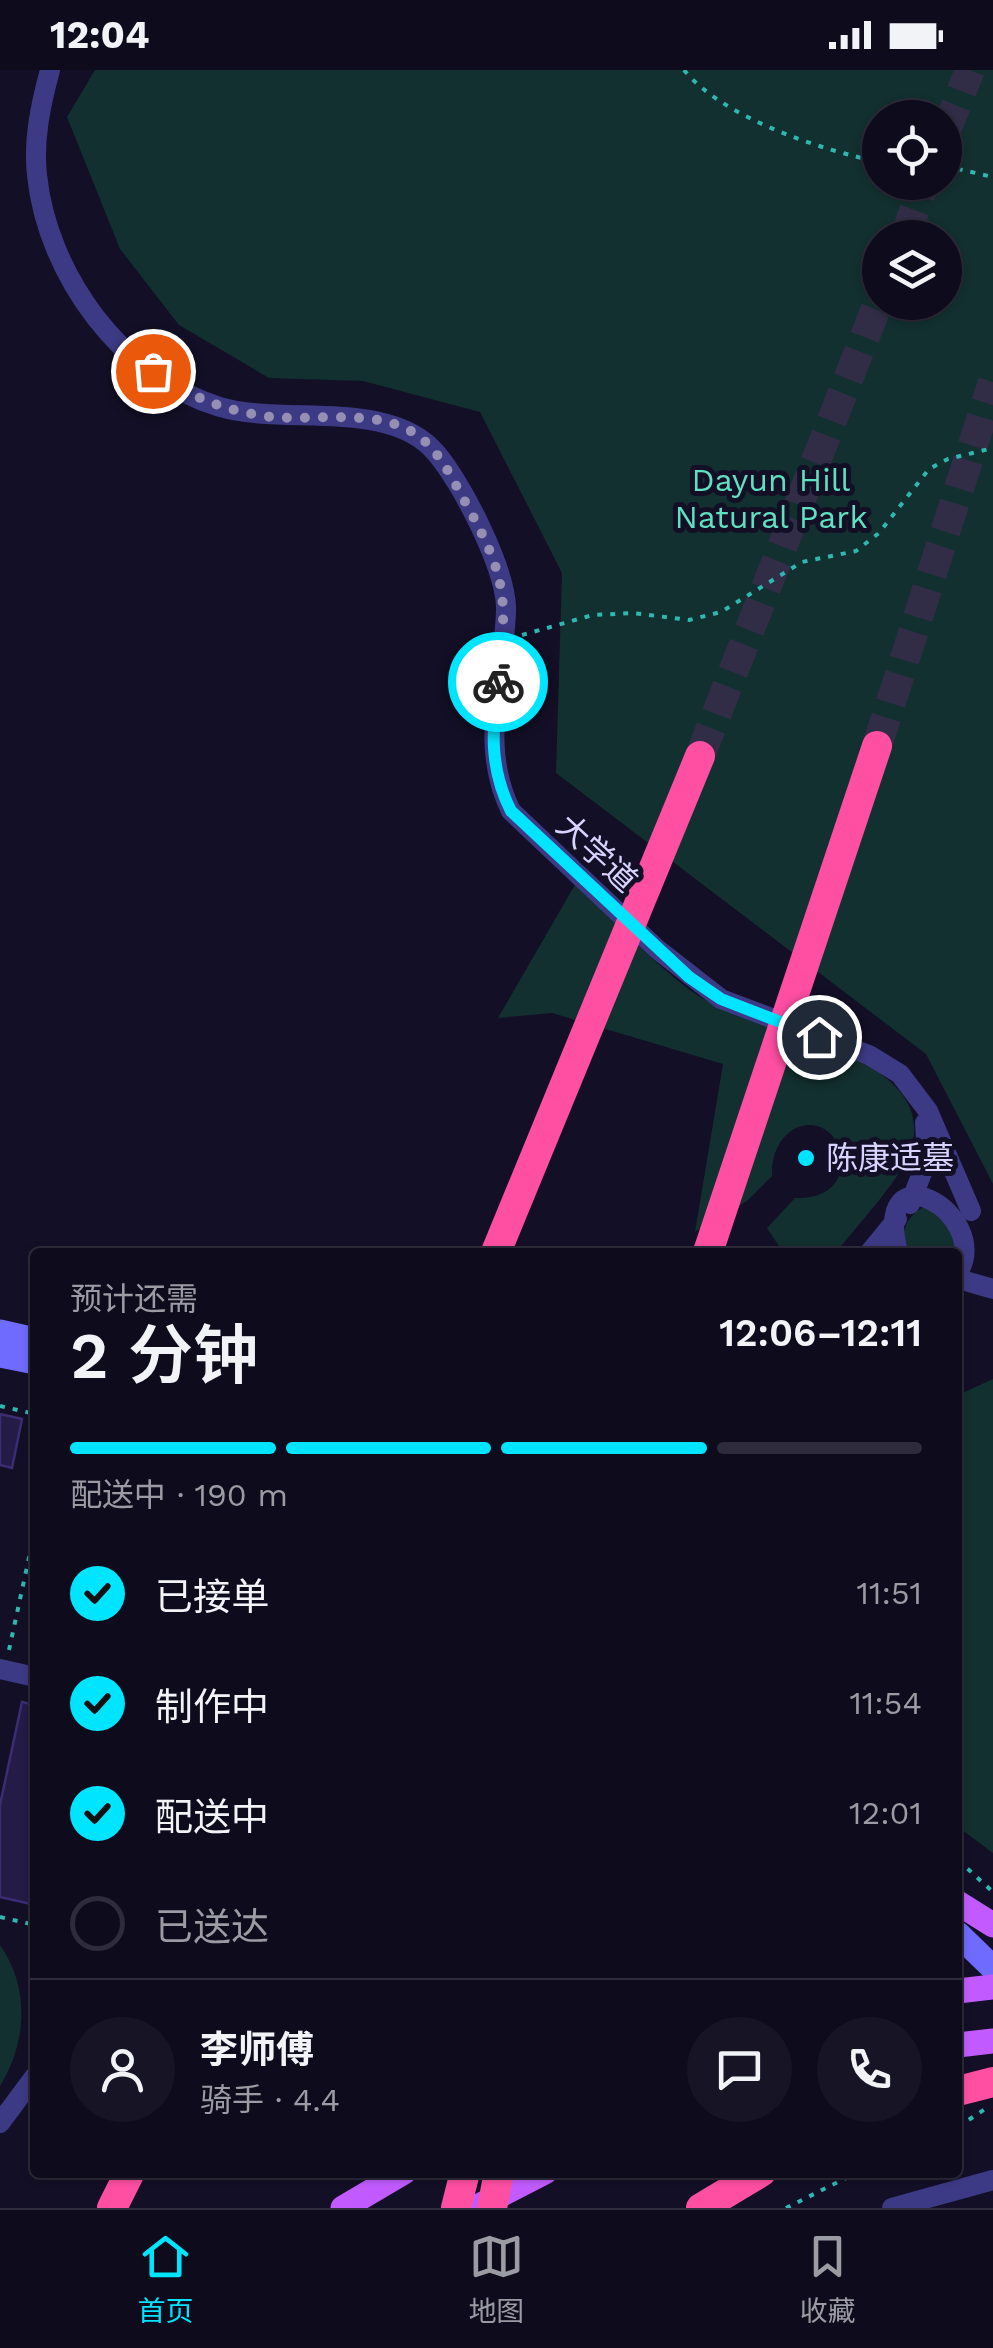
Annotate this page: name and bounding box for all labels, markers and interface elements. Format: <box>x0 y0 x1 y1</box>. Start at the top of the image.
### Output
text: 12:04 <box>50 13 150 57</box>
map controls <box>862 100 962 320</box>
button: locate <box>862 100 962 200</box>
button: layers <box>862 220 962 320</box>
pin <box>111 329 196 414</box>
icon: bag <box>126 344 181 399</box>
park label: Dayun Hill Natural Park <box>674 461 868 536</box>
courier <box>448 632 548 732</box>
icon: bike <box>471 655 526 710</box>
street label: 大学道 <box>549 806 645 900</box>
pin <box>777 995 862 1080</box>
icon: home <box>792 1010 847 1065</box>
place label: 陈康适墓 <box>826 1139 954 1177</box>
marker: 陈康适墓 <box>795 1147 817 1169</box>
text: 预计还需 <box>70 1280 198 1318</box>
text: 12:06–12:11 <box>719 1311 922 1355</box>
text: 2 分钟 <box>70 1318 258 1394</box>
text: 配送中 · 190 m <box>70 1476 288 1514</box>
icon: check <box>70 1566 125 1621</box>
text: 11:51 <box>856 1574 922 1612</box>
text: 已接单 <box>155 1575 269 1619</box>
icon: check <box>70 1676 125 1731</box>
text: 11:54 <box>849 1684 922 1722</box>
text: 制作中 <box>155 1685 269 1729</box>
icon: check <box>70 1786 125 1841</box>
text: 12:01 <box>849 1794 922 1832</box>
text: 配送中 <box>155 1795 269 1839</box>
text: 已送达 <box>155 1905 269 1949</box>
button: person <box>70 2017 175 2122</box>
button: chat <box>687 2017 792 2122</box>
button: phone <box>817 2017 922 2122</box>
text: 李师傅 <box>200 2028 314 2072</box>
text: 骑手 · 4.4 <box>200 2081 340 2119</box>
tab: 首页 <box>137 2229 194 2329</box>
tab: 地图 <box>468 2229 525 2329</box>
tab: 收藏 <box>799 2229 856 2329</box>

